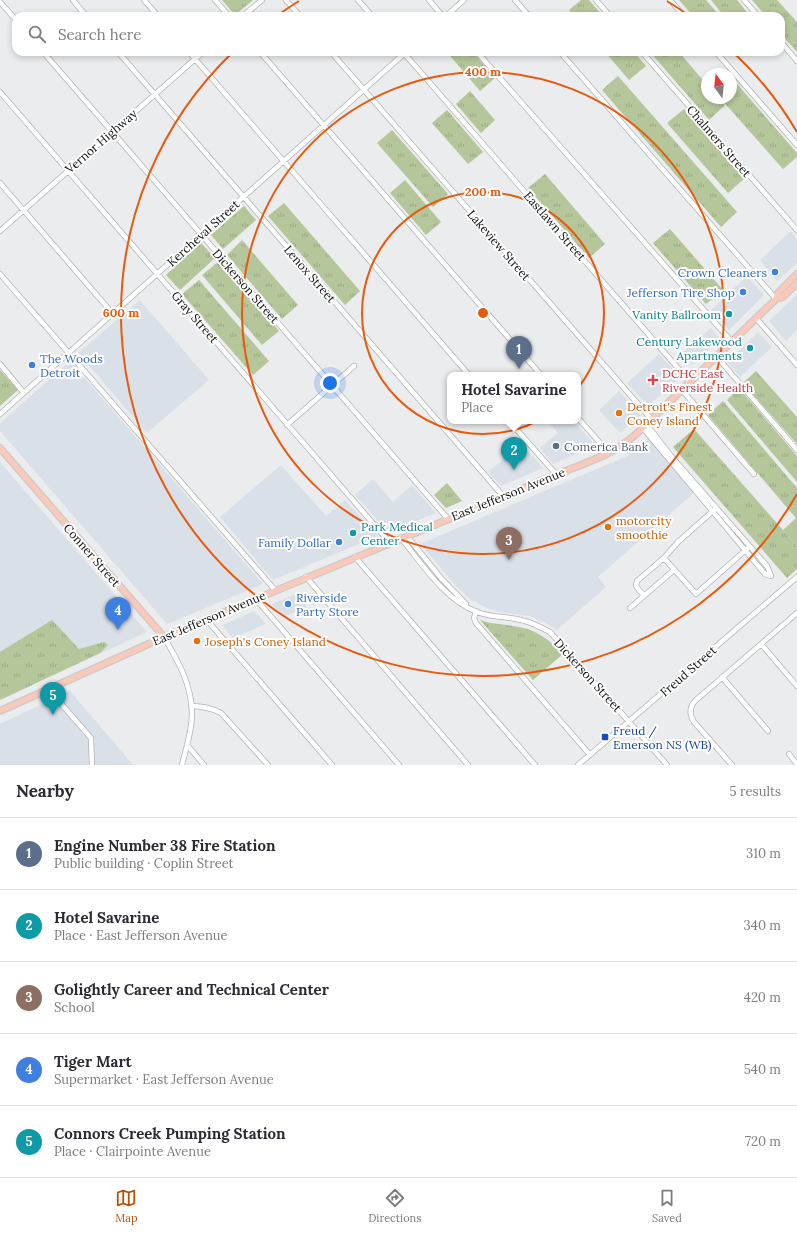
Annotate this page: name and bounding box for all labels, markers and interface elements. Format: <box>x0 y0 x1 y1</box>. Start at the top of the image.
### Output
search box <box>12 12 785 56</box>
icon: search <box>26 23 48 45</box>
text: Search here <box>58 25 141 44</box>
text: 400 m <box>465 64 501 79</box>
north arrow <box>701 68 737 104</box>
street label: Chalmers Street <box>684 102 754 180</box>
street label: Vernor Highway <box>61 105 141 177</box>
text: 200 m <box>465 184 501 199</box>
street label: Eastlawn Street <box>521 188 589 264</box>
street label: Kercheval Street <box>164 196 243 269</box>
street label: Lakeview Street <box>464 207 534 284</box>
street label: Lenox Street <box>281 242 339 306</box>
street label: Dickerson Street <box>210 246 283 327</box>
place label: Crown Cleaners <box>678 265 767 280</box>
marker: Crown Cleaners <box>770 267 780 277</box>
place label: Jefferson Tire Shop <box>626 285 735 300</box>
marker: Jefferson Tire Shop <box>738 287 748 297</box>
street label: Gray Street <box>168 288 222 346</box>
text: 600 m <box>103 305 139 320</box>
centre of rings <box>476 306 490 320</box>
place label: Vanity Ballroom <box>631 307 721 322</box>
marker: Vanity Ballroom <box>724 309 734 319</box>
place label: Century Lakewood Apartments <box>636 334 742 363</box>
pin: 1 <box>506 336 532 369</box>
marker: Century Lakewood Apartments <box>745 343 755 353</box>
place label: The Woods Detroit <box>40 351 103 380</box>
marker: The Woods Detroit <box>27 360 37 370</box>
place label: DCHC East Riverside Health <box>662 366 753 395</box>
popup <box>447 372 581 424</box>
your location <box>320 373 340 393</box>
marker: DCHC East Riverside Health <box>647 374 659 386</box>
text: Hotel Savarine <box>461 380 567 399</box>
text: Place <box>461 399 493 416</box>
place label: Detroit's Finest Coney Island <box>627 399 713 428</box>
marker: Detroit's Finest Coney Island <box>614 408 624 418</box>
pin: 2 <box>501 437 527 470</box>
place label: Comerica Bank <box>564 439 649 454</box>
marker: Comerica Bank <box>551 441 561 451</box>
street label: East Jefferson Avenue <box>449 464 568 524</box>
place label: motorcity smoothie <box>616 513 672 542</box>
place label: Park Medical Center <box>361 519 433 548</box>
street label: Conner Street <box>60 520 124 590</box>
marker: motorcity smoothie <box>603 522 613 532</box>
pin: 3 <box>496 527 522 560</box>
marker: Park Medical Center <box>348 528 358 538</box>
place label: Family Dollar <box>258 535 332 550</box>
marker: Family Dollar <box>334 537 344 547</box>
street label: East Jefferson Avenue <box>150 587 268 649</box>
place label: Riverside Party Store <box>296 590 359 619</box>
pin: 4 <box>105 597 131 630</box>
marker: Riverside Party Store <box>283 599 293 609</box>
place label: Joseph's Coney Island <box>204 634 326 649</box>
street label: Dickerson Street <box>551 635 625 715</box>
marker: Joseph's Coney Island <box>192 636 202 646</box>
street label: Freud Street <box>657 642 719 699</box>
pin: 5 <box>40 682 66 715</box>
place label: Freud / Emerson NS (WB) <box>613 723 712 753</box>
marker: Freud / Emerson NS (WB) <box>600 732 610 742</box>
text: Nearby <box>16 780 74 802</box>
text: 5 results <box>730 783 781 800</box>
text: Engine Number 38 Fire Station <box>54 836 275 855</box>
text: 1 <box>26 845 32 862</box>
text: 310 m <box>746 845 781 862</box>
text: Public building · Coplin Street <box>54 855 234 872</box>
text: Hotel Savarine <box>54 908 159 927</box>
text: 2 <box>26 917 32 934</box>
text: 340 m <box>744 917 781 934</box>
text: Place · East Jefferson Avenue <box>54 927 228 944</box>
text: Golightly Career and Technical Center <box>54 980 329 999</box>
text: 3 <box>25 989 33 1006</box>
text: 420 m <box>744 989 781 1006</box>
text: School <box>54 999 95 1016</box>
text: Tiger Mart <box>54 1052 132 1071</box>
text: 4 <box>25 1061 33 1078</box>
text: 540 m <box>744 1061 781 1078</box>
text: Supermarket · East Jefferson Avenue <box>54 1071 274 1088</box>
text: Connors Creek Pumping Station <box>54 1124 286 1143</box>
text: 5 <box>25 1133 33 1150</box>
text: 720 m <box>745 1133 781 1150</box>
text: Place · Clairpointe Avenue <box>54 1143 211 1160</box>
tab: Map <box>115 1187 138 1225</box>
tab: Directions <box>368 1187 421 1225</box>
tab: Saved <box>652 1187 682 1225</box>

